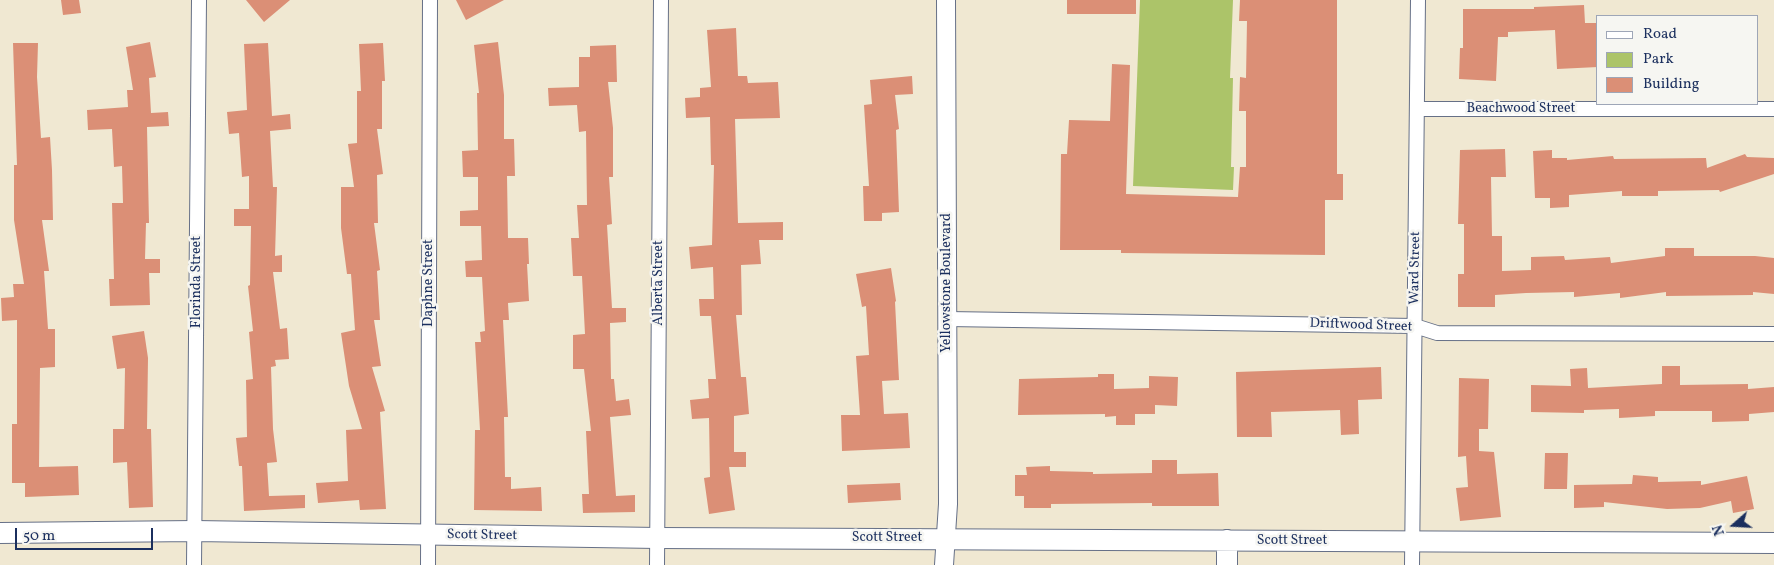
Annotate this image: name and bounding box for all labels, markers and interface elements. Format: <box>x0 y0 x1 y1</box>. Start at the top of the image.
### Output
legend <box>1596 15 1759 105</box>
text: Road <box>1643 24 1677 45</box>
text: Park <box>1643 49 1674 70</box>
text: Building <box>1643 74 1699 95</box>
street label: Beachwood Street <box>1466 101 1576 117</box>
street label: Yellowstone Boulevard <box>939 213 955 353</box>
street label: Ward Street <box>1407 231 1425 305</box>
street label: Florinda Street <box>189 236 205 328</box>
street label: Daphne Street <box>421 239 437 327</box>
street label: Alberta Street <box>651 240 667 326</box>
street label: Driftwood Street <box>1309 316 1413 336</box>
north arrow <box>1709 500 1759 550</box>
scale bar <box>18 518 155 550</box>
text: N <box>1709 522 1730 538</box>
text: 50 m <box>23 526 55 547</box>
street label: Scott Street <box>447 527 517 545</box>
street label: Scott Street <box>852 530 922 546</box>
street label: Scott Street <box>1257 533 1327 549</box>

